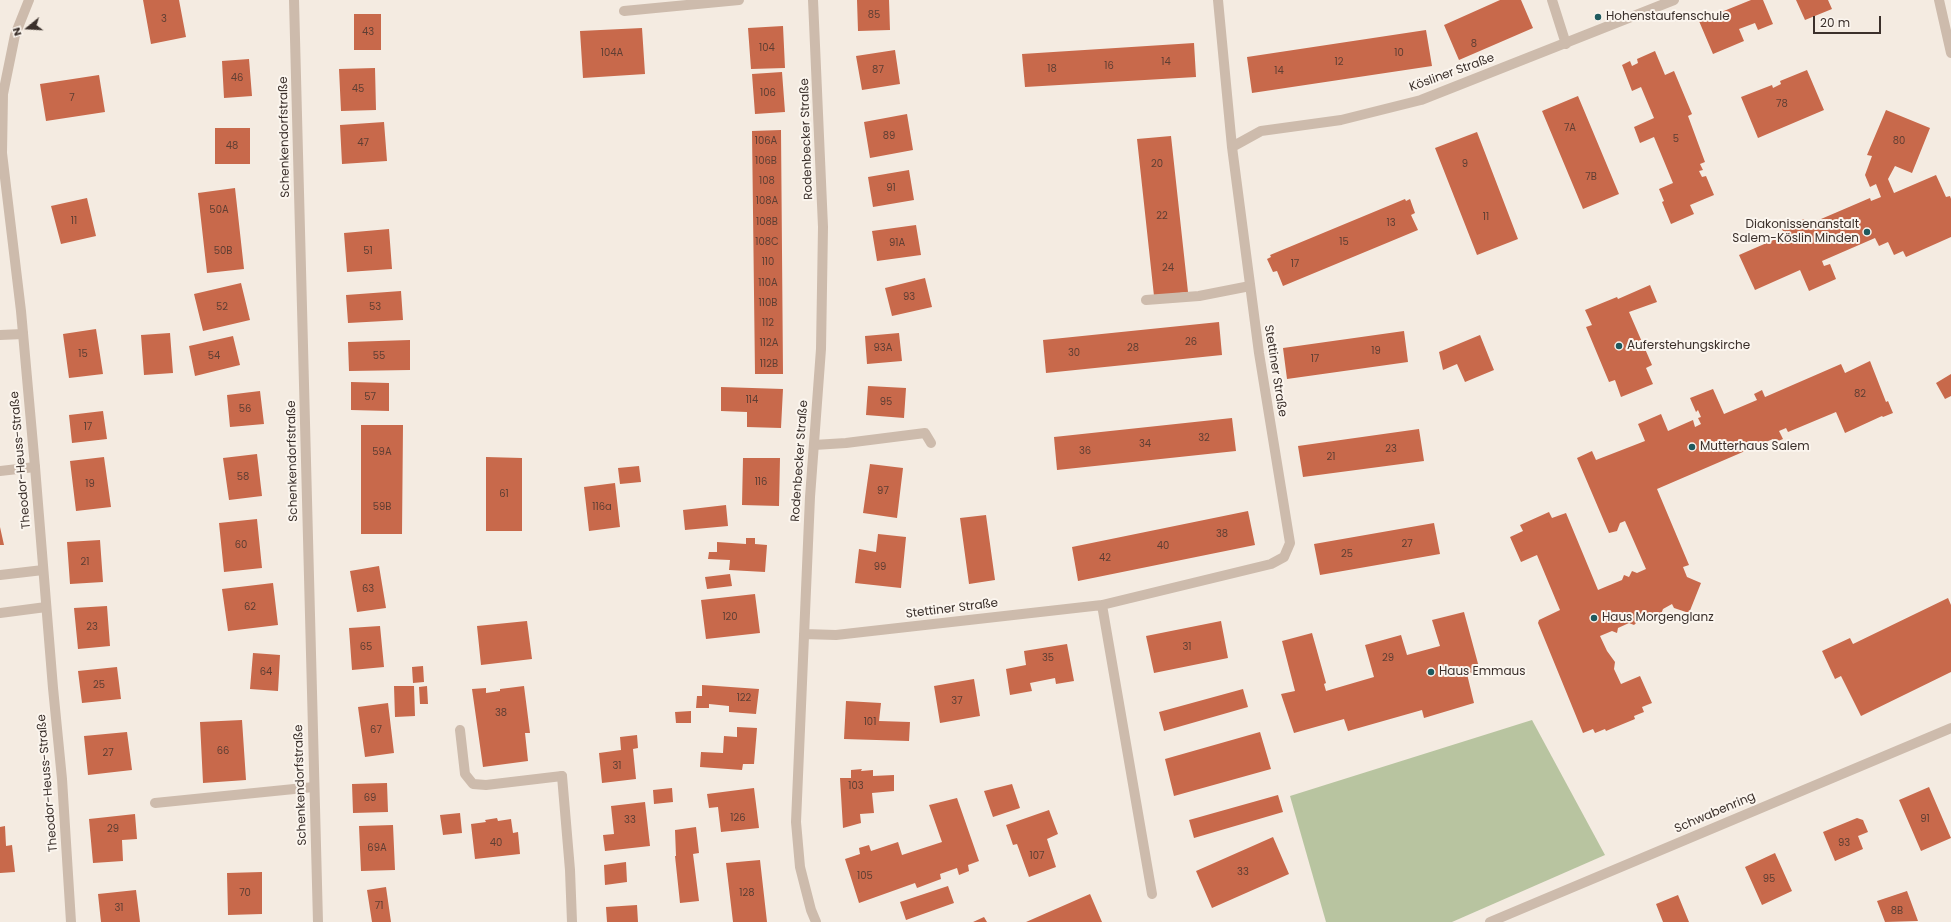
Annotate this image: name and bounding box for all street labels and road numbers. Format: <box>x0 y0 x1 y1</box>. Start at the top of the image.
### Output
street label: Kösliner Straße <box>1408 51 1496 95</box>
street label: Schenkendorfstraße <box>277 76 293 198</box>
street label: Rodenbecker Straße <box>798 78 816 200</box>
street label: Stettiner Straße <box>1261 324 1289 418</box>
street label: Theodor-Heuss-Straße <box>8 390 34 530</box>
street label: Schenkendorfstraße <box>285 400 301 522</box>
street label: Rodenbecker Straße <box>789 400 811 522</box>
street label: Stettiner Straße <box>905 596 999 622</box>
street label: Theodor-Heuss-Straße <box>35 713 61 853</box>
street label: Schenkendorfstraße <box>292 724 310 846</box>
street label: Schwabenring <box>1672 789 1758 837</box>

